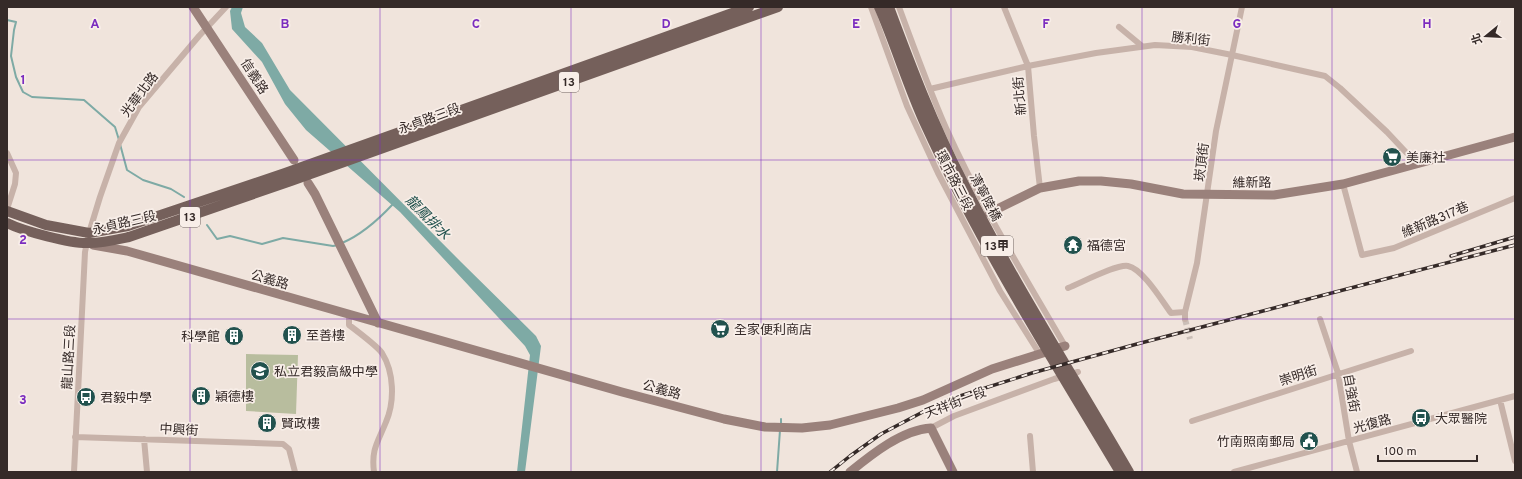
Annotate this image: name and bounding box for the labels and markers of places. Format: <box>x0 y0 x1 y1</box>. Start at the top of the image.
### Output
supermarket icon: 美廉社 <box>1381 146 1403 168</box>
place label: 美廉社 <box>1406 150 1445 167</box>
temple icon: 福德宮 <box>1062 234 1084 256</box>
place label: 福德宮 <box>1087 238 1126 255</box>
supermarket icon: 全家便利商店 <box>709 318 731 340</box>
place label: 全家便利商店 <box>734 322 812 339</box>
building icon: 至善樓 <box>281 324 303 346</box>
building icon: 科學館 <box>223 325 245 347</box>
place label: 科學館 <box>181 329 220 346</box>
place label: 至善樓 <box>306 329 345 345</box>
school or university icon: 私立君毅高級中學 <box>249 360 271 382</box>
place label: 私立君毅高級中學 <box>274 365 378 381</box>
building icon: 穎德樓 <box>190 385 212 407</box>
bus stop icon: 君毅中學 <box>75 386 97 408</box>
place label: 穎德樓 <box>215 389 254 406</box>
place label: 君毅中學 <box>100 391 152 407</box>
bus stop icon: 大眾醫院 <box>1410 407 1432 429</box>
building icon: 賢政樓 <box>256 412 278 434</box>
place label: 大眾醫院 <box>1435 412 1487 428</box>
place label: 賢政樓 <box>281 417 320 433</box>
public building icon: 竹南照南郵局 <box>1298 430 1320 452</box>
place label: 竹南照南郵局 <box>1217 435 1295 451</box>

